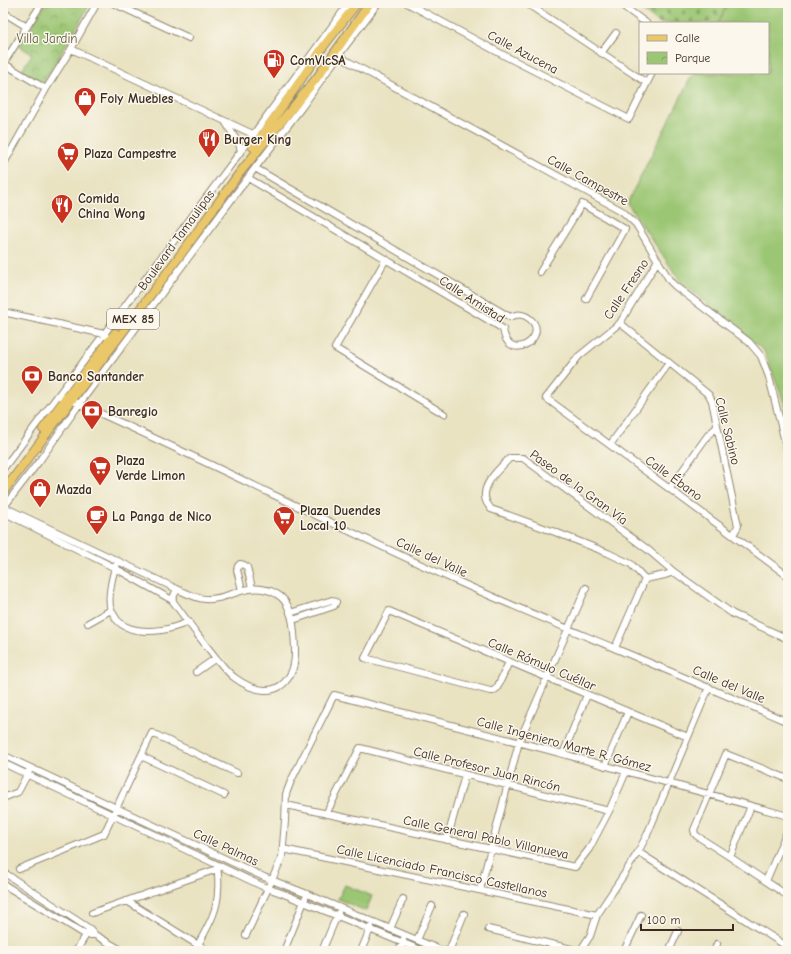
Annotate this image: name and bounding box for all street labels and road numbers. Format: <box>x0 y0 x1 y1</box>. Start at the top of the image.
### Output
street label: Calle Azucena <box>485 27 561 77</box>
street label: Calle Campestre <box>545 151 632 209</box>
street label: Boulevard Tamaulipas <box>135 187 217 293</box>
street label: Calle Fresno <box>600 256 652 322</box>
street label: Calle Amistad <box>437 272 507 326</box>
road number: MEX 85 <box>107 309 159 329</box>
street label: Calle Sabino <box>712 396 744 466</box>
street label: Paseo de la Gran Vía <box>527 446 631 528</box>
street label: Calle Ébano <box>643 451 706 504</box>
street label: Calle del Valle <box>394 534 470 580</box>
street label: Calle Rómulo Cuéllar <box>486 634 599 694</box>
street label: Calle del Valle <box>691 662 768 706</box>
street label: Calle Ingeniero Marte R. Gómez <box>475 713 653 775</box>
street label: Calle Profesor Juan Rincón <box>412 743 562 795</box>
street label: Calle General Pablo Villanueva <box>402 812 570 862</box>
street label: Calle Palmas <box>191 825 261 869</box>
street label: Calle Licenciado Francisco Castellanos <box>335 841 549 901</box>

